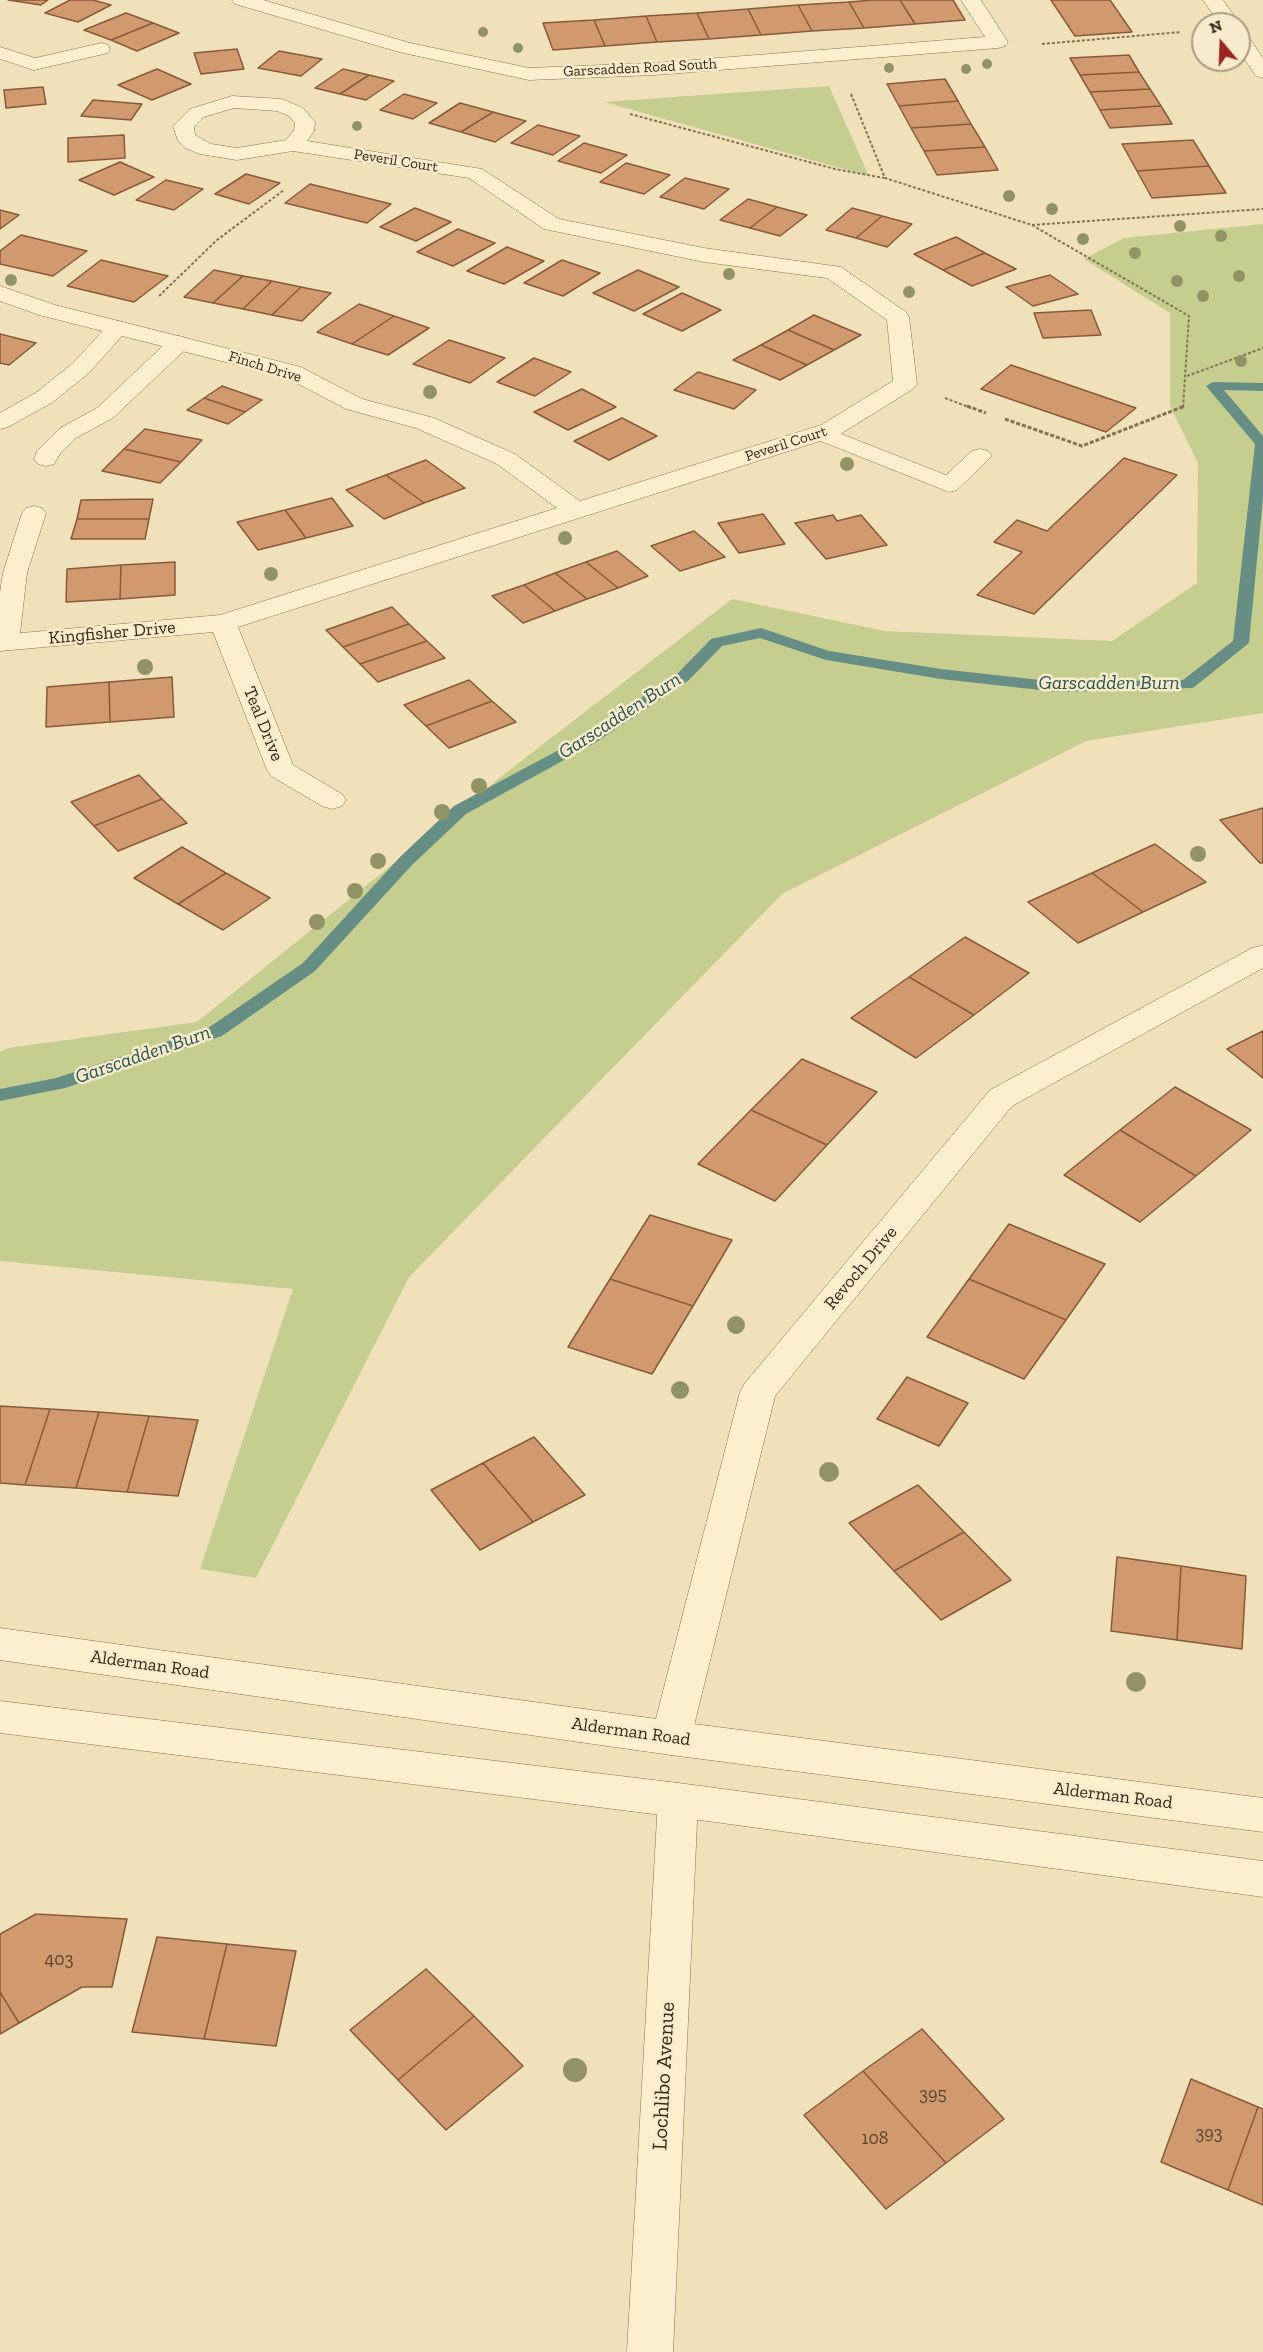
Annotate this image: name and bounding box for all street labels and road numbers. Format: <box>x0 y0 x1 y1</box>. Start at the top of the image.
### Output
street label: Garscadden Road South <box>563 55 717 81</box>
street label: Peveril Court <box>353 145 439 177</box>
street label: Finch Drive <box>226 347 304 387</box>
street label: Peveril Court <box>743 422 829 466</box>
street label: Kingfisher Drive <box>48 617 176 649</box>
street label: Teal Drive <box>238 684 288 764</box>
street label: Revoch Drive <box>820 1222 902 1314</box>
street label: Alderman Road <box>89 1646 211 1684</box>
street label: Alderman Road <box>570 1713 692 1751</box>
street label: Alderman Road <box>1052 1778 1174 1814</box>
street label: Lochlibo Avenue <box>648 2001 680 2151</box>

